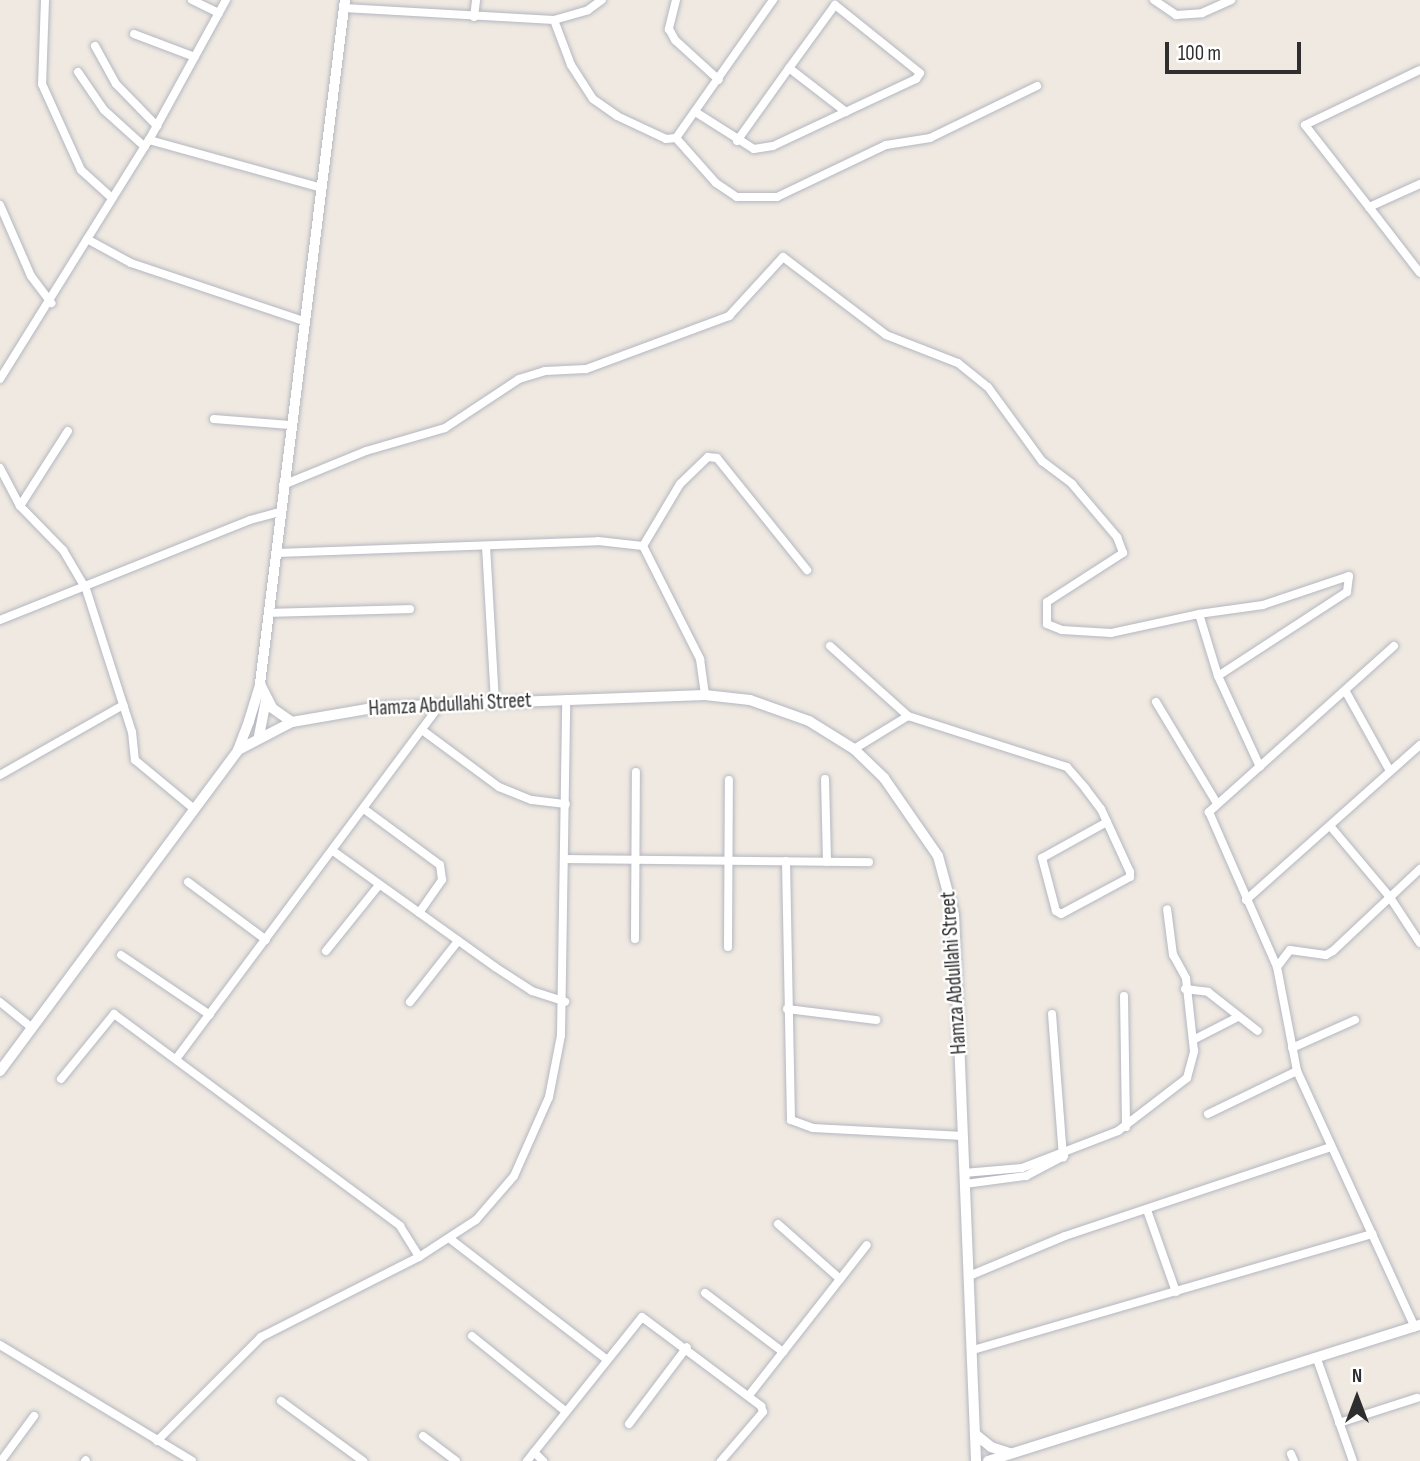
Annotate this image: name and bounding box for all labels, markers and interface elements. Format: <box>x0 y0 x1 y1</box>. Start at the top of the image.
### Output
scale bar <box>1168 28 1304 72</box>
text: 100 m <box>1178 41 1221 66</box>
street label: Hamza Abdullahi Street <box>368 688 532 722</box>
street label: Hamza Abdullahi Street <box>936 891 972 1055</box>
north arrow <box>1322 1363 1392 1433</box>
text: N <box>1352 1365 1362 1388</box>

